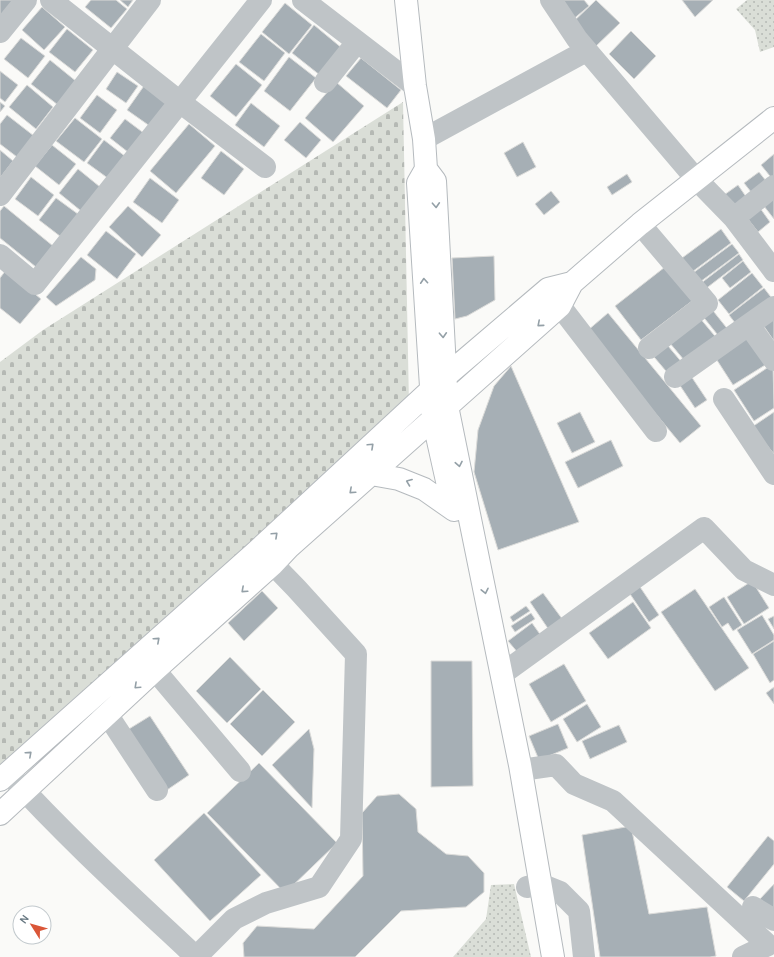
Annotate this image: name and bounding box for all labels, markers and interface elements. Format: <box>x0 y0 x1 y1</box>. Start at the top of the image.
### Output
one-way arrow <box>432 202 440 208</box>
one-way arrow <box>420 278 429 284</box>
one-way arrow <box>537 319 545 326</box>
one-way arrow <box>439 332 448 338</box>
one-way arrow <box>366 444 373 451</box>
one-way arrow <box>454 461 463 467</box>
one-way arrow <box>405 479 412 487</box>
one-way arrow <box>349 486 357 494</box>
one-way arrow <box>270 532 278 539</box>
one-way arrow <box>241 585 249 592</box>
one-way arrow <box>480 588 488 594</box>
one-way arrow <box>153 638 160 645</box>
one-way arrow <box>134 682 142 689</box>
one-way arrow <box>24 752 32 759</box>
north arrow <box>12 905 52 945</box>
text: N <box>17 912 32 926</box>

